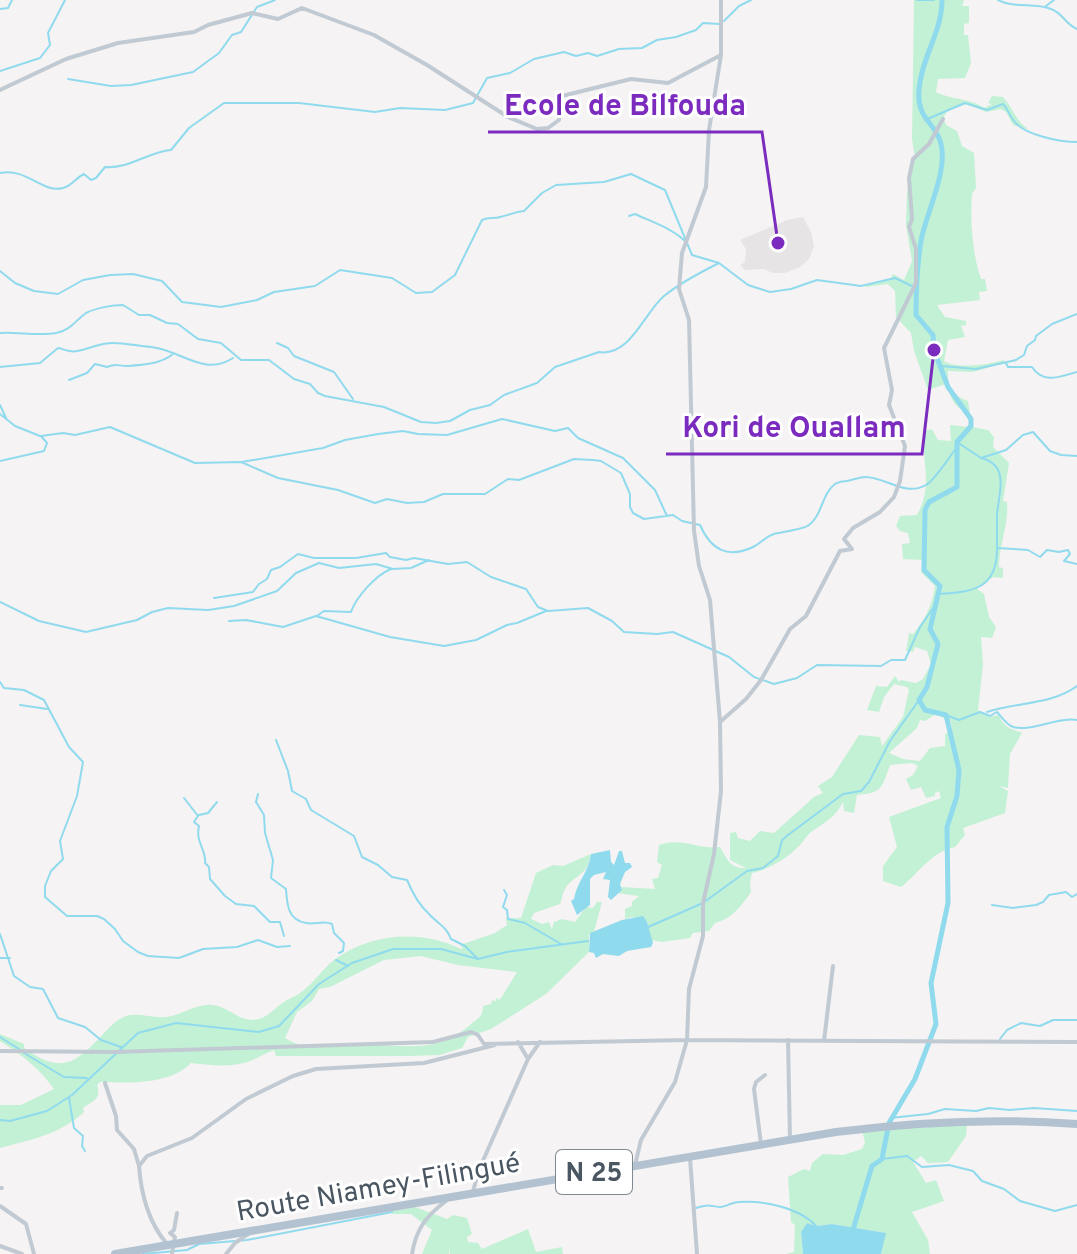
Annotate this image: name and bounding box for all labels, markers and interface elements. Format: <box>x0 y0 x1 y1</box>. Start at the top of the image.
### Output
callout: Ecole de Bilfouda <box>488 78 762 132</box>
text: Ecole de Bilfouda <box>504 89 746 126</box>
callout: Kori de Ouallam <box>666 400 922 454</box>
text: Kori de Ouallam <box>682 411 906 448</box>
street label: Route Niamey-Filingué <box>234 1146 523 1232</box>
road number: N 25 <box>556 1150 632 1194</box>

